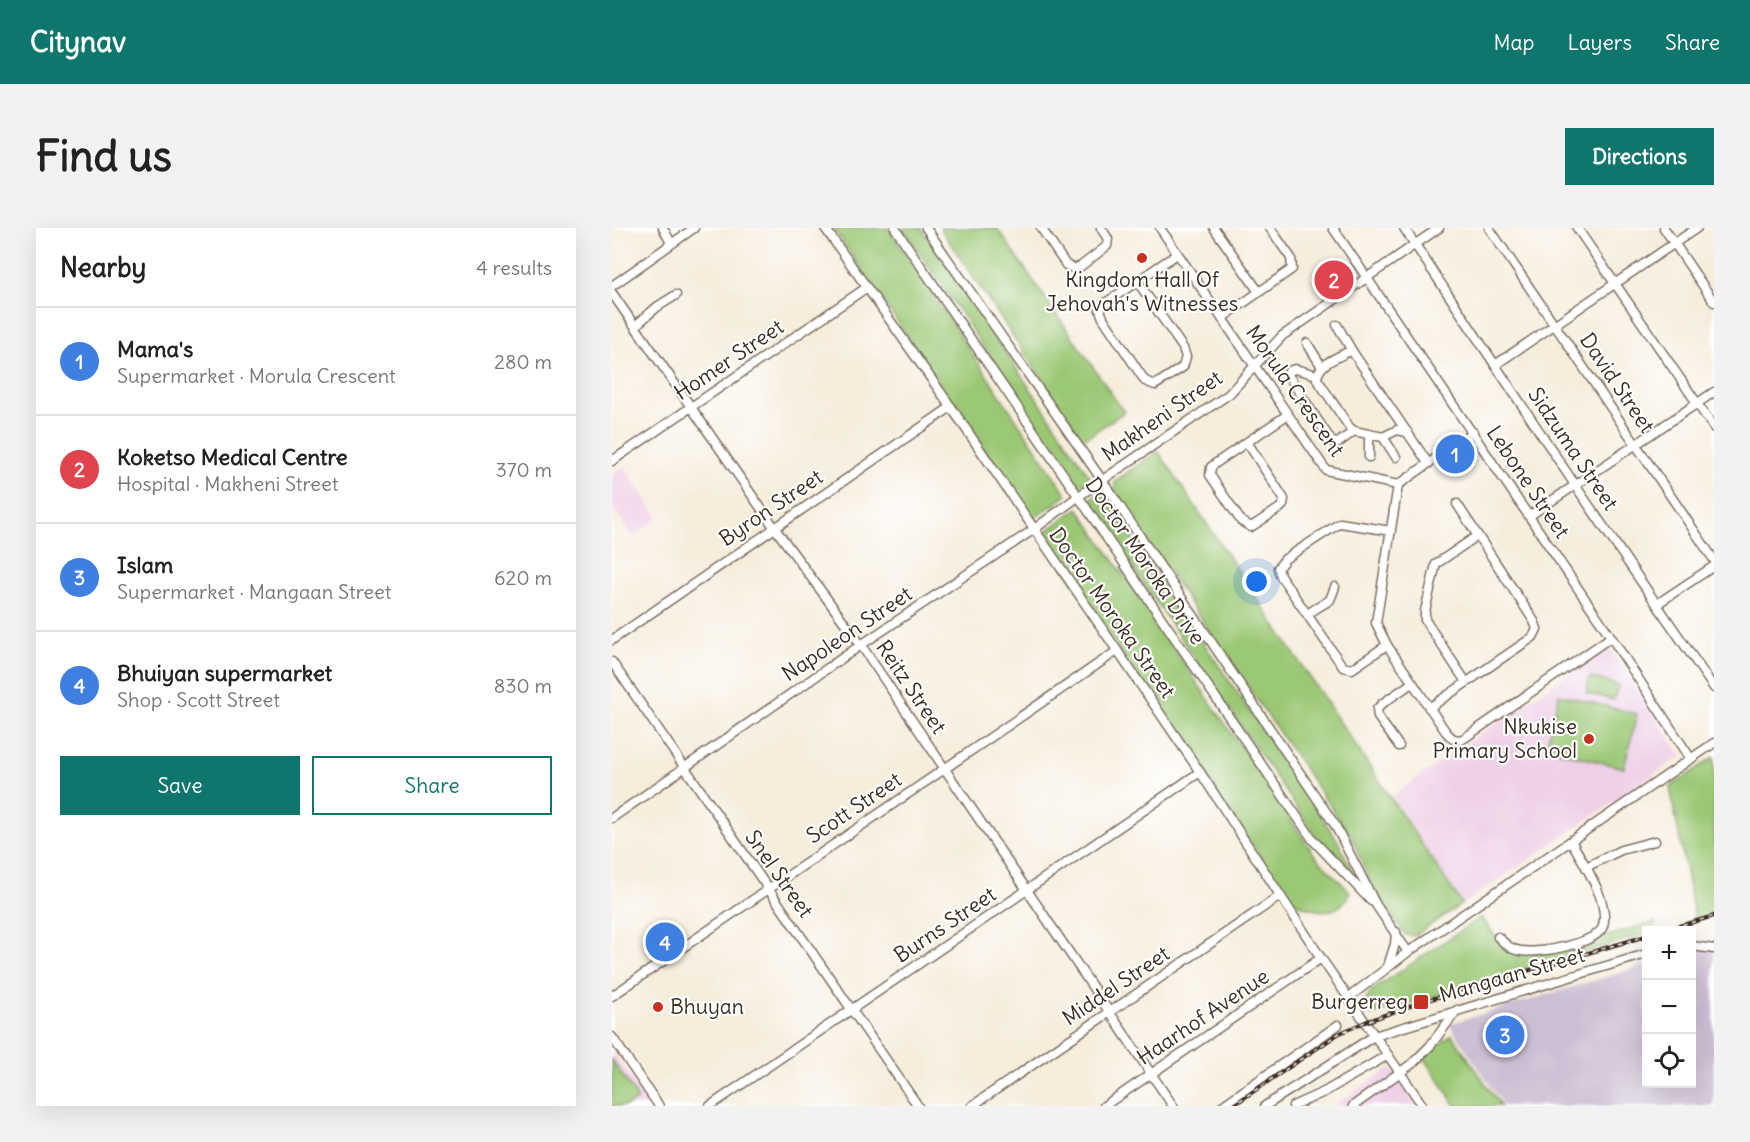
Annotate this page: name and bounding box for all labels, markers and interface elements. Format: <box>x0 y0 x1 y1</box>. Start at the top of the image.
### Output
text: Citynav <box>30 24 126 60</box>
text: Map <box>1494 29 1534 56</box>
text: Layers <box>1567 29 1632 56</box>
text: Share <box>1665 29 1720 56</box>
button: Directions <box>1565 128 1714 185</box>
text: Find us <box>36 130 172 182</box>
text: Nearby <box>60 251 146 284</box>
marker: Kingdom Hall Of Jehovah's Witnesses <box>1135 251 1149 265</box>
text: 4 results <box>476 255 552 280</box>
pin: 2 <box>1314 257 1354 302</box>
place label: Kingdom Hall Of Jehovah's Witnesses <box>1046 266 1238 317</box>
street label: Homer Street <box>669 313 789 406</box>
street label: Morula Crescent <box>1240 320 1351 462</box>
street label: David Street <box>1574 327 1661 438</box>
text: Mama's <box>117 335 193 363</box>
text: 1 <box>76 349 83 374</box>
text: 280 m <box>494 349 552 374</box>
text: Supermarket · Morula Crescent <box>117 363 396 388</box>
street label: Makheni Street <box>1096 364 1227 467</box>
street label: Sidzuma Street <box>1522 382 1624 515</box>
street label: Lebone Street <box>1481 420 1576 543</box>
pin: 1 <box>1436 432 1474 476</box>
text: Koketso Medical Centre <box>117 443 348 471</box>
text: 2 <box>74 457 85 482</box>
text: 370 m <box>495 457 552 482</box>
street label: Byron Street <box>714 463 828 552</box>
text: Hospital · Makheni Street <box>117 471 338 496</box>
street label: Doctor Moroka Drive <box>1079 472 1211 649</box>
street label: Doctor Moroka Street <box>1043 522 1181 703</box>
text: Islam <box>117 551 173 579</box>
text: 3 <box>74 565 85 590</box>
text: 620 m <box>494 565 552 590</box>
your location <box>1242 567 1271 596</box>
text: Supermarket · Mangaan Street <box>117 579 392 604</box>
street label: Napoleon Street <box>777 580 917 687</box>
street label: Reitz Street <box>870 635 953 739</box>
text: Bhuiyan supermarket <box>117 659 332 687</box>
text: 4 <box>74 673 85 698</box>
text: 830 m <box>494 673 552 698</box>
text: Shop · Scott Street <box>117 687 280 712</box>
place label: Nkukise Primary School <box>1432 713 1577 764</box>
marker: Nkukise Primary School <box>1582 732 1596 746</box>
button: Save <box>60 756 300 815</box>
button: Share <box>312 756 552 815</box>
street label: Scott Street <box>801 766 906 849</box>
street label: Snel Street <box>739 825 819 923</box>
street label: Burns Street <box>889 881 1001 969</box>
pin: 4 <box>646 920 684 964</box>
map controls <box>1642 926 1696 1088</box>
button: + <box>1642 926 1696 980</box>
street label: Middel Street <box>1057 940 1174 1031</box>
street label: Mangaan Street <box>1436 941 1588 1008</box>
street label: Haarhof Avenue <box>1132 962 1274 1071</box>
button: − <box>1642 980 1696 1034</box>
place label: Burgerreg <box>1311 988 1408 1015</box>
place label: Bhuyan <box>670 993 744 1020</box>
marker: Burgerreg <box>1412 993 1430 1011</box>
marker: Bhuyan <box>651 1000 665 1014</box>
pin: 3 <box>1486 1012 1524 1058</box>
button: locate <box>1642 1034 1696 1088</box>

